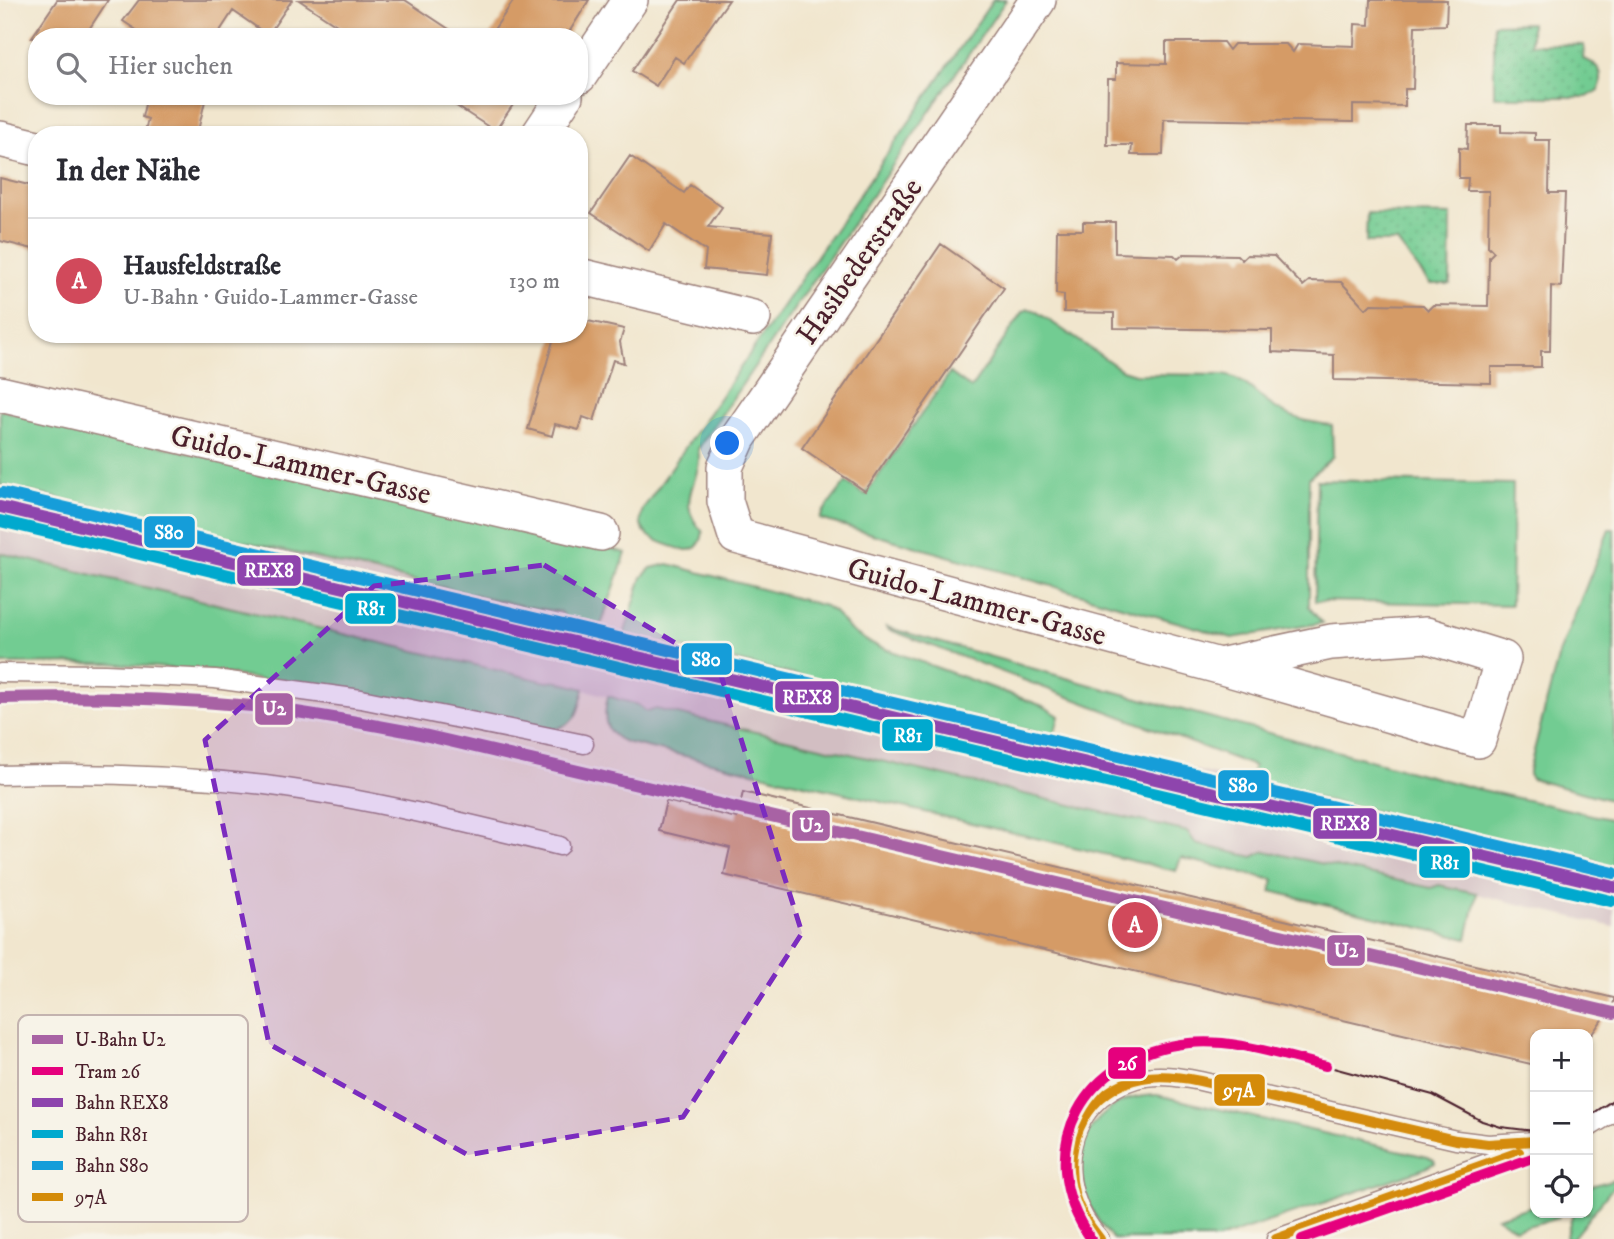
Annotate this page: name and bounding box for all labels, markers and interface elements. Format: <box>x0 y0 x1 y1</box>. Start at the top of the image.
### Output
search box <box>28 28 588 105</box>
icon: search <box>52 48 90 86</box>
text: Hier suchen <box>108 50 233 83</box>
text: In der Nähe <box>56 153 200 190</box>
street label: Hasibederstraße <box>789 171 931 352</box>
text: Hausfeldstraße <box>123 250 281 283</box>
text: A <box>72 267 86 296</box>
text: 130 m <box>508 267 560 296</box>
text: U-Bahn · Guido-Lammer-Gasse <box>123 283 418 312</box>
street label: Guido-Lammer-Gasse <box>167 417 435 513</box>
your location <box>710 426 744 460</box>
line badge: S80 <box>143 515 196 549</box>
text: S80 <box>154 522 184 545</box>
street label: Guido-Lammer-Gasse <box>843 550 1110 655</box>
line badge: REX8 <box>236 554 302 587</box>
text: REX8 <box>244 560 294 583</box>
line badge: R81 <box>344 592 397 625</box>
text: R81 <box>356 598 386 621</box>
line badge: S80 <box>680 642 733 676</box>
text: S80 <box>691 649 721 672</box>
line badge: REX8 <box>774 680 840 714</box>
text: REX8 <box>782 687 832 710</box>
line badge: U2 <box>254 692 294 726</box>
text: U2 <box>262 698 287 721</box>
line badge: R81 <box>881 718 934 752</box>
text: R81 <box>893 725 923 748</box>
line badge: S80 <box>1217 769 1270 802</box>
text: S80 <box>1228 775 1258 798</box>
line badge: REX8 <box>1312 807 1378 840</box>
line badge: U2 <box>791 809 831 842</box>
text: REX8 <box>1320 813 1370 836</box>
text: U2 <box>799 815 824 838</box>
line badge: R81 <box>1418 845 1471 879</box>
text: R81 <box>1430 852 1460 875</box>
pin: A <box>1112 899 1158 951</box>
line badge: U2 <box>1326 934 1366 967</box>
text: U2 <box>1334 940 1359 963</box>
legend <box>18 1015 248 1222</box>
text: U-Bahn U2 <box>75 1029 166 1052</box>
map controls <box>1530 1029 1593 1218</box>
button: + <box>1530 1029 1593 1092</box>
line badge: 26 <box>1107 1046 1147 1080</box>
text: 26 <box>1117 1053 1138 1076</box>
text: Tram 26 <box>75 1061 141 1084</box>
line badge: 97A <box>1213 1073 1266 1107</box>
text: 97A <box>1221 1080 1256 1103</box>
text: Bahn REX8 <box>75 1092 168 1115</box>
button: − <box>1530 1092 1593 1155</box>
text: Bahn R81 <box>75 1124 148 1147</box>
text: Bahn S80 <box>75 1155 149 1178</box>
button: locate <box>1530 1155 1593 1218</box>
text: 97A <box>74 1187 107 1210</box>

